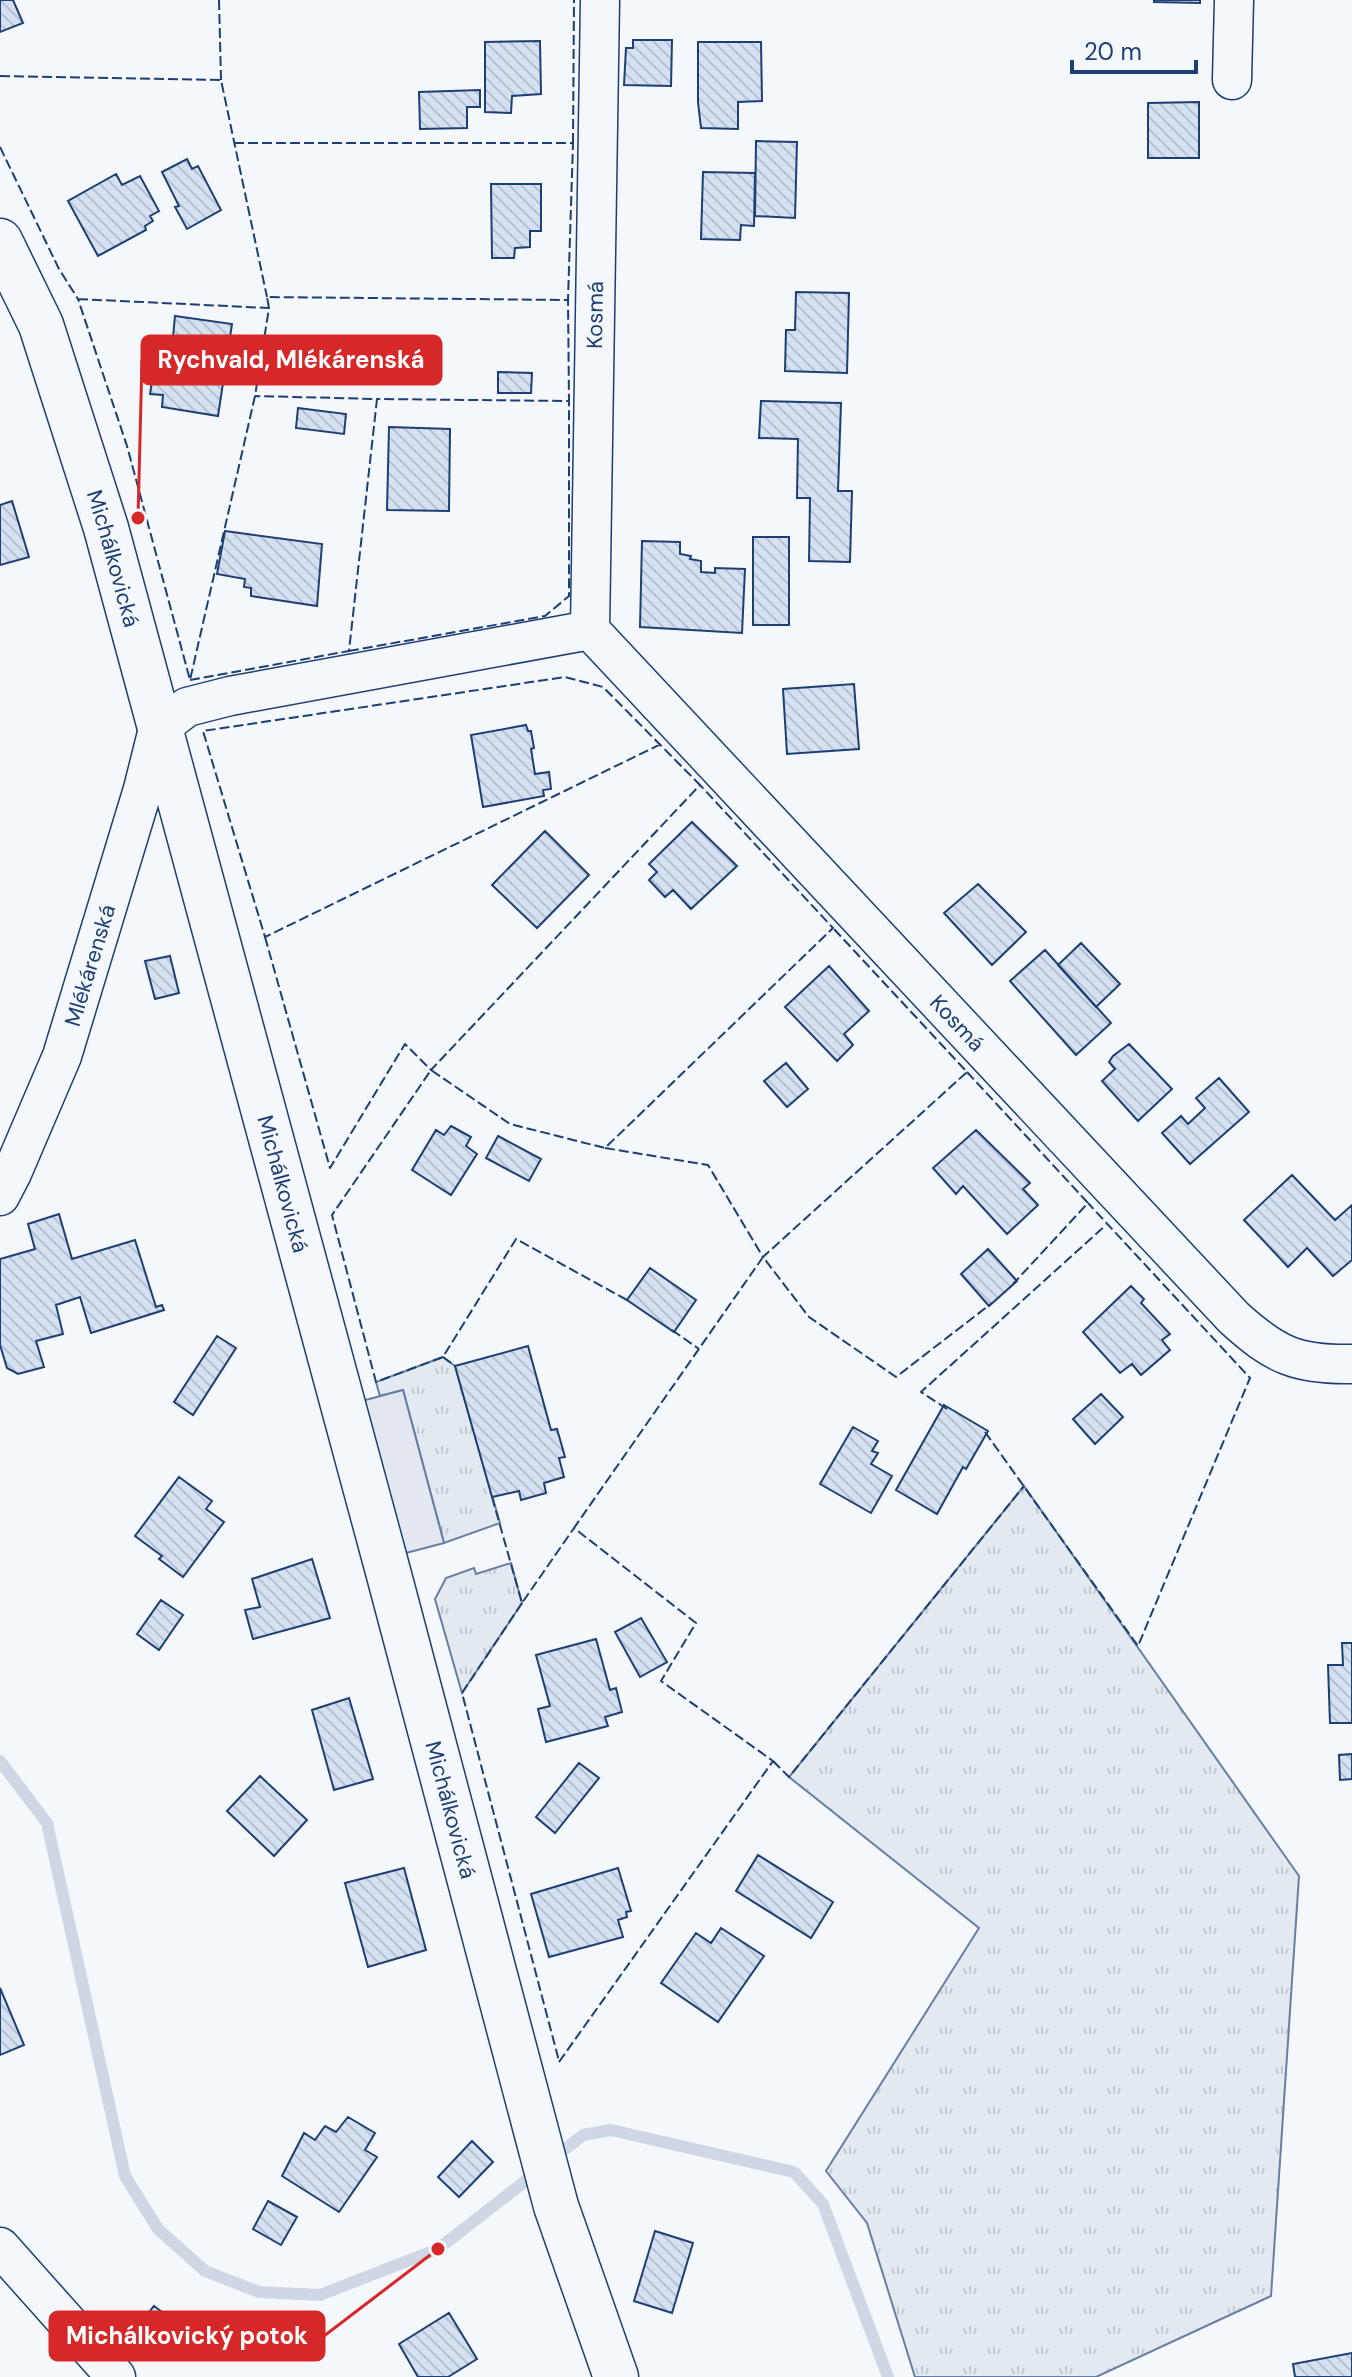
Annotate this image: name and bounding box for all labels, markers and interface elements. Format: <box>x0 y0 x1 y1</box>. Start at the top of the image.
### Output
scale bar <box>1072 24 1196 74</box>
text: 20 m <box>1084 36 1142 67</box>
street label: Kosmá <box>580 281 610 349</box>
callout: Rychvald, Mlékárenská <box>142 336 441 384</box>
text: Rychvald, Mlékárenská <box>157 344 425 375</box>
street label: Michálkovická <box>80 486 147 630</box>
street label: Mlékárenská <box>57 901 122 1030</box>
street label: Kosmá <box>924 988 991 1057</box>
street label: Michálkovická <box>251 1112 316 1256</box>
street label: Michálkovická <box>419 1738 483 1882</box>
callout: Michálkovický potok <box>50 2312 324 2360</box>
text: Michálkovický potok <box>66 2320 308 2351</box>

